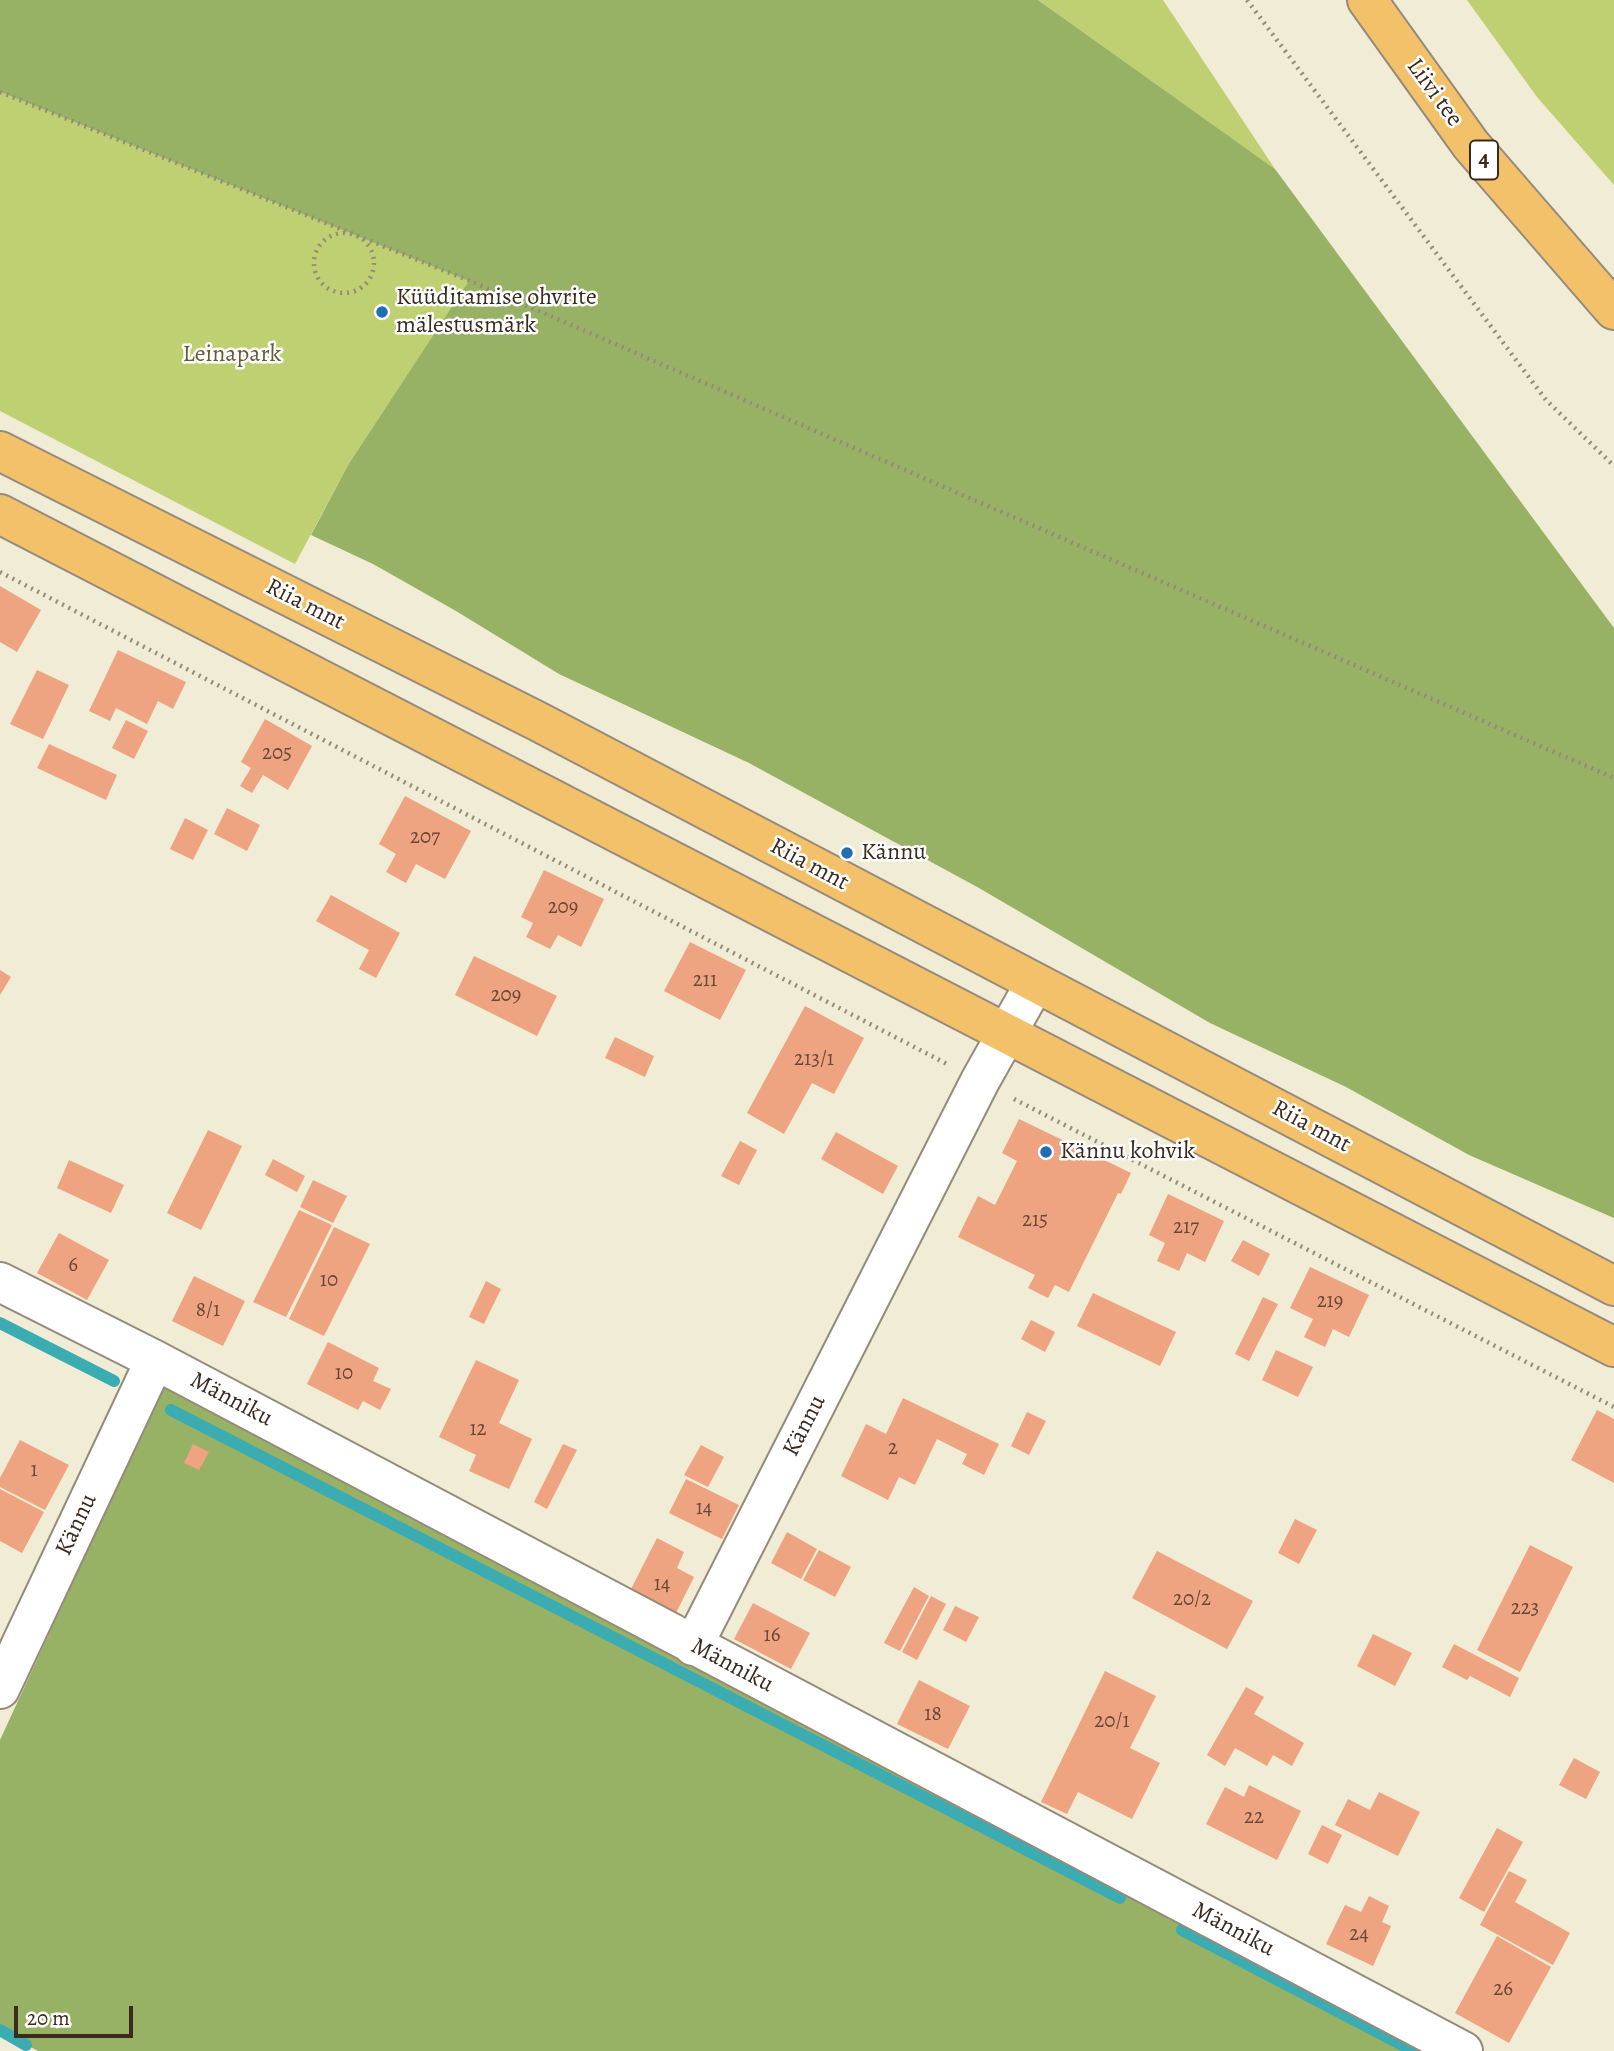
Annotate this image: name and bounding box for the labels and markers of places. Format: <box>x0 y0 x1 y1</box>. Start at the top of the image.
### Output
place label: Küüditamise ohvrite mälestusmärk <box>396 284 597 340</box>
marker: Küüditamise ohvrite mälestusmärk <box>374 304 390 320</box>
place label: Kännu <box>861 839 926 867</box>
marker: Kännu <box>839 845 855 861</box>
place label: Kännu kohvik <box>1060 1138 1195 1166</box>
marker: Kännu kohvik <box>1038 1144 1054 1160</box>

